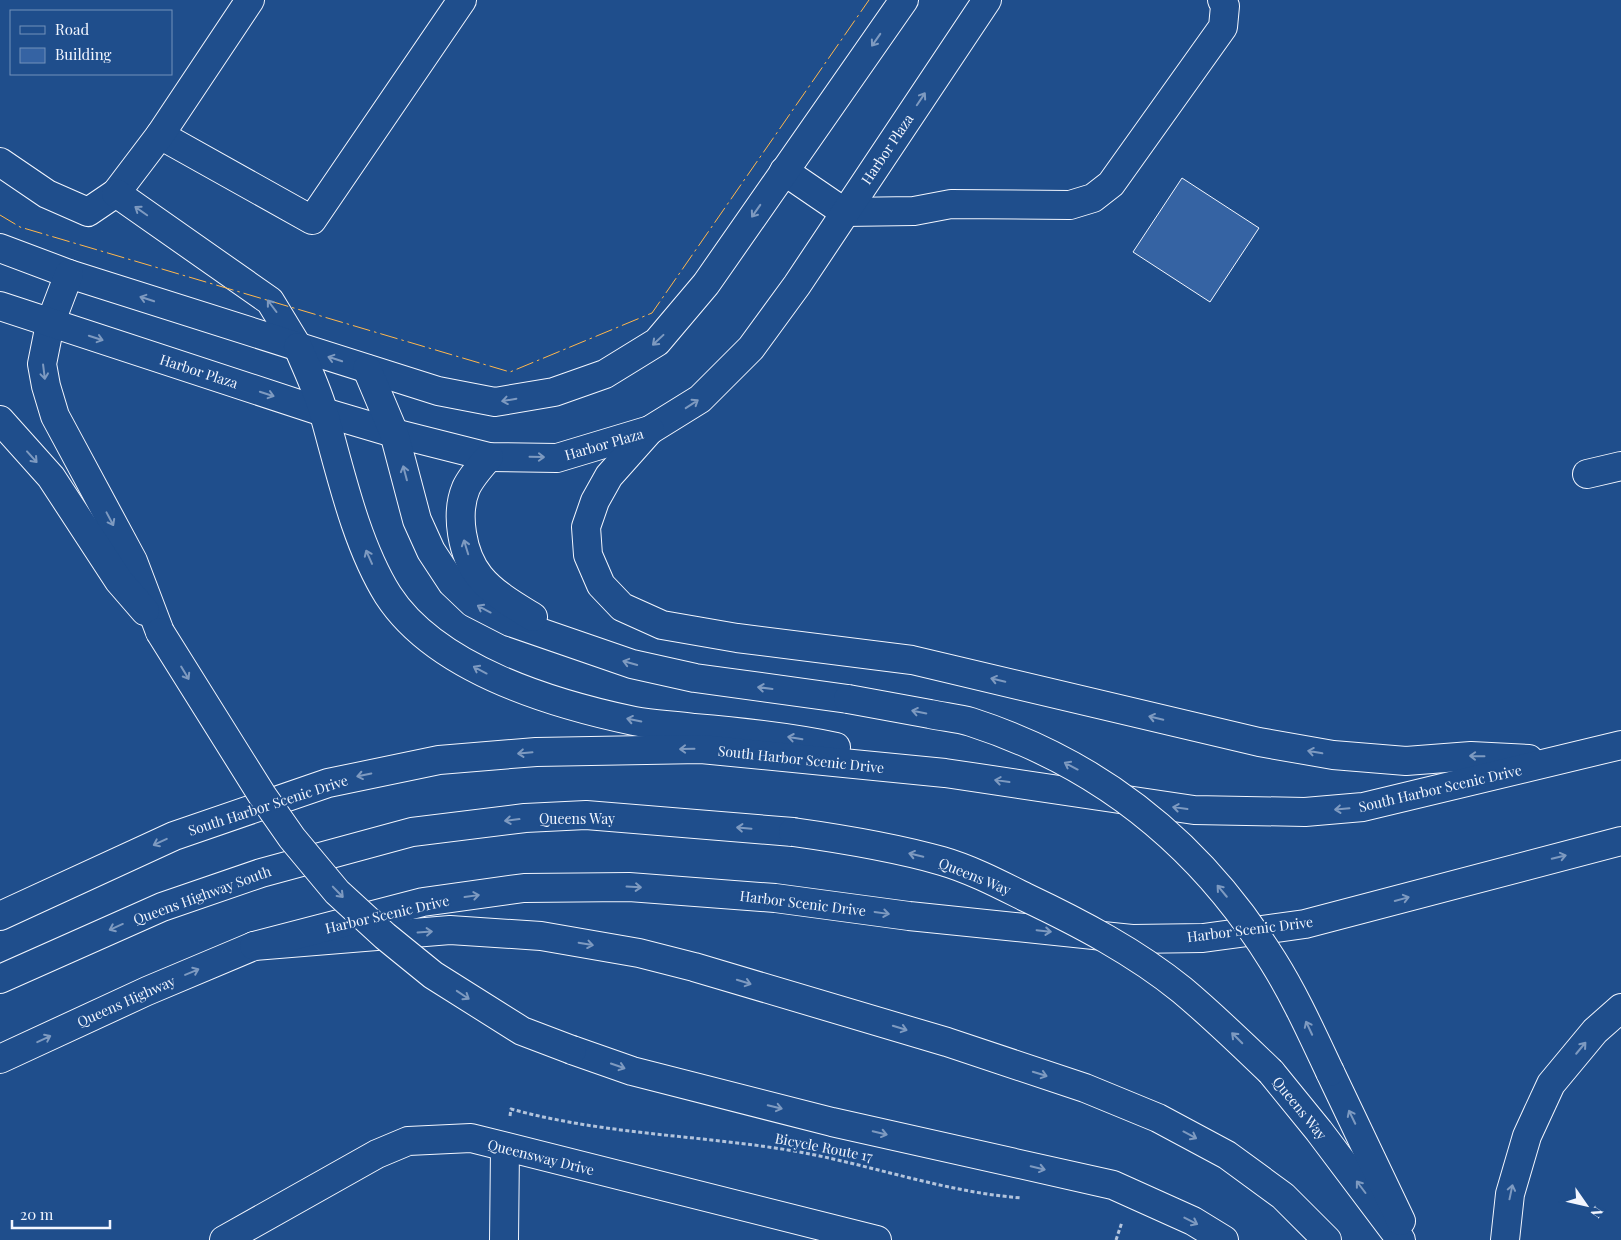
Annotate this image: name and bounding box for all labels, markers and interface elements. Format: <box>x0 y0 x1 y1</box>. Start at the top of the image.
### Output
legend <box>10 10 172 75</box>
text: Road <box>55 19 89 39</box>
one-way arrow <box>871 33 881 47</box>
text: Building <box>55 44 112 64</box>
one-way arrow <box>915 92 926 106</box>
street label: Harbor Plaza <box>856 110 918 188</box>
one-way arrow <box>751 204 761 218</box>
one-way arrow <box>134 206 148 216</box>
one-way arrow <box>140 294 155 303</box>
one-way arrow <box>267 299 277 313</box>
one-way arrow <box>88 334 104 344</box>
one-way arrow <box>651 334 664 346</box>
street label: Harbor Plaza <box>157 349 241 393</box>
one-way arrow <box>328 353 344 363</box>
one-way arrow <box>39 363 49 379</box>
one-way arrow <box>259 389 275 399</box>
one-way arrow <box>502 395 518 405</box>
one-way arrow <box>684 398 698 408</box>
street label: Harbor Plaza <box>562 424 646 464</box>
one-way arrow <box>27 450 38 463</box>
one-way arrow <box>529 453 545 462</box>
one-way arrow <box>399 466 409 482</box>
one-way arrow <box>106 511 116 525</box>
one-way arrow <box>461 539 471 555</box>
one-way arrow <box>364 550 374 565</box>
one-way arrow <box>477 604 492 614</box>
one-way arrow <box>623 658 639 668</box>
one-way arrow <box>473 665 488 674</box>
one-way arrow <box>181 666 191 680</box>
one-way arrow <box>991 675 1007 684</box>
one-way arrow <box>757 682 773 692</box>
one-way arrow <box>912 707 928 716</box>
one-way arrow <box>1149 713 1165 722</box>
one-way arrow <box>626 715 642 725</box>
one-way arrow <box>787 733 803 743</box>
street label: South Harbor Scenic Drive <box>717 741 885 777</box>
one-way arrow <box>680 744 696 754</box>
one-way arrow <box>1307 746 1323 756</box>
one-way arrow <box>517 748 533 757</box>
one-way arrow <box>1469 751 1485 761</box>
street label: South Harbor Scenic Drive <box>1357 760 1523 816</box>
one-way arrow <box>1064 761 1079 771</box>
street label: South Harbor Scenic Drive <box>186 770 350 840</box>
one-way arrow <box>357 771 373 781</box>
one-way arrow <box>994 776 1010 786</box>
one-way arrow <box>1172 802 1188 812</box>
one-way arrow <box>1334 804 1350 813</box>
street label: Queens Way <box>539 809 615 828</box>
one-way arrow <box>505 815 521 825</box>
one-way arrow <box>736 823 752 833</box>
one-way arrow <box>153 838 168 847</box>
one-way arrow <box>909 850 925 859</box>
one-way arrow <box>1551 852 1567 861</box>
street label: Queens Way <box>936 853 1014 899</box>
street label: Queens Highway South <box>130 861 274 929</box>
one-way arrow <box>626 883 642 892</box>
one-way arrow <box>1216 885 1227 898</box>
one-way arrow <box>332 886 344 898</box>
street label: Harbor Scenic Drive <box>739 886 867 920</box>
street label: Harbor Scenic Drive <box>323 890 451 938</box>
one-way arrow <box>464 890 480 900</box>
one-way arrow <box>1394 894 1410 903</box>
one-way arrow <box>874 908 890 918</box>
street label: Harbor Scenic Drive <box>1186 912 1314 946</box>
one-way arrow <box>109 923 124 933</box>
one-way arrow <box>1036 926 1052 936</box>
one-way arrow <box>416 927 432 936</box>
one-way arrow <box>578 940 594 950</box>
one-way arrow <box>184 966 199 976</box>
street label: Queens Highway <box>74 971 178 1031</box>
one-way arrow <box>736 978 752 988</box>
one-way arrow <box>456 990 470 1000</box>
one-way arrow <box>1304 1021 1313 1036</box>
one-way arrow <box>891 1024 907 1034</box>
one-way arrow <box>1230 1032 1243 1044</box>
one-way arrow <box>36 1033 51 1043</box>
one-way arrow <box>1575 1041 1587 1054</box>
one-way arrow <box>610 1062 625 1071</box>
one-way arrow <box>1032 1069 1048 1079</box>
street label: Queens Way <box>1269 1072 1331 1144</box>
one-way arrow <box>767 1103 783 1112</box>
one-way arrow <box>1346 1110 1356 1125</box>
street label: Bicycle Route 17 <box>774 1128 875 1166</box>
one-way arrow <box>871 1129 887 1138</box>
one-way arrow <box>1182 1131 1197 1140</box>
street label: Queensway Drive <box>486 1135 596 1179</box>
one-way arrow <box>1030 1164 1046 1174</box>
one-way arrow <box>1356 1180 1366 1194</box>
north arrow <box>1561 1180 1611 1230</box>
one-way arrow <box>1507 1184 1516 1200</box>
scale bar <box>12 1198 110 1230</box>
text: N <box>1586 1203 1608 1222</box>
text: 20 m <box>20 1204 54 1224</box>
one-way arrow <box>1184 1216 1199 1226</box>

